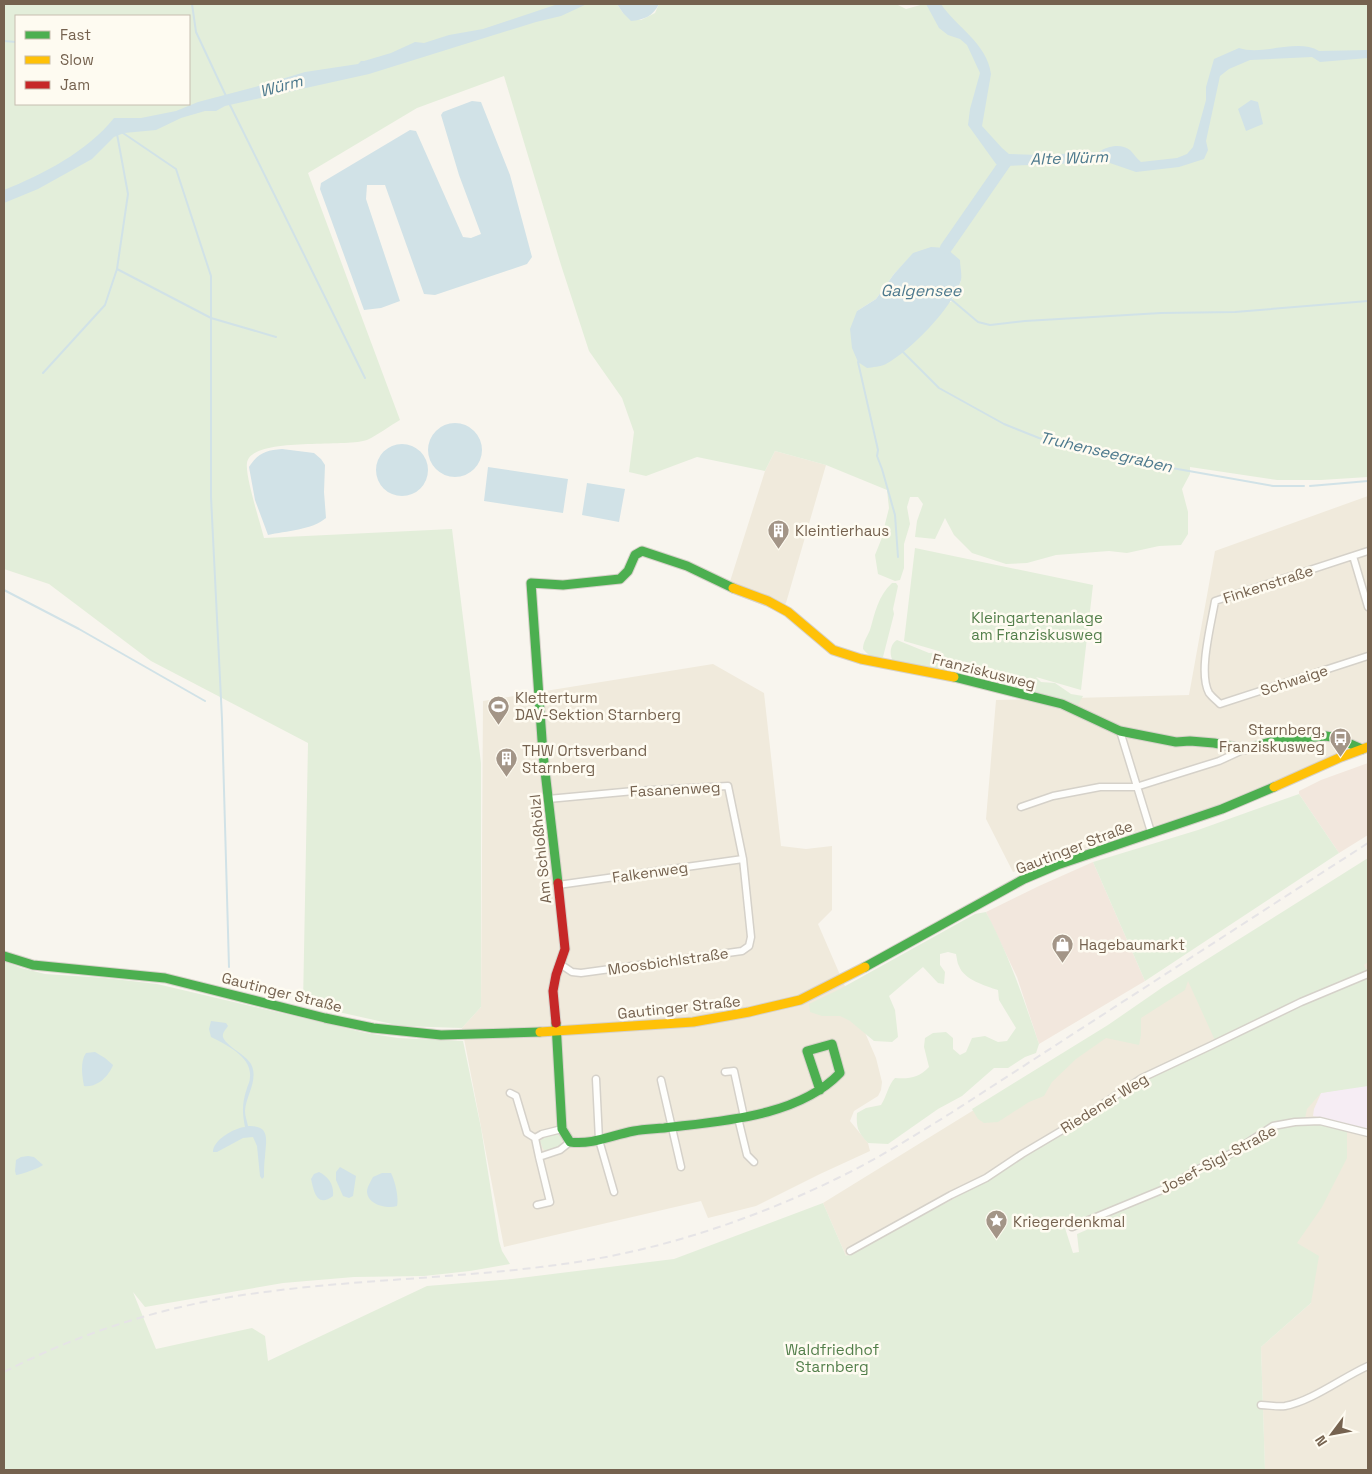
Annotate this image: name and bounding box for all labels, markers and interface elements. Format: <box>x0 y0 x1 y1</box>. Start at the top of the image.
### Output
legend <box>15 15 190 105</box>
text: Fast <box>60 25 91 44</box>
text: Slow <box>60 50 94 69</box>
water label: Würm <box>257 70 306 102</box>
text: Jam <box>60 75 90 94</box>
water label: Alte Würm <box>1030 146 1110 170</box>
water label: Galgensee <box>881 280 962 301</box>
water label: Truhenseegraben <box>1038 427 1175 478</box>
building icon: Kleintierhaus <box>767 518 791 549</box>
place label: Kleintierhaus <box>795 521 889 540</box>
street label: Finkenstraße <box>1221 560 1316 608</box>
park label: Kleingartenanlage am Franziskusweg <box>971 608 1103 644</box>
street label: Franziskusweg <box>930 649 1038 693</box>
street label: Schwaige <box>1258 660 1330 700</box>
place label: Kletterturm DAV-Sektion Starnberg <box>515 688 681 724</box>
sports icon: Kletterturm DAV-Sektion Starnberg <box>487 694 511 725</box>
place label: Starnberg, Franziskusweg <box>1219 720 1325 756</box>
bus stop icon: Starnberg, Franziskusweg <box>1329 726 1353 757</box>
place label: THW Ortsverband Starnberg <box>522 741 647 777</box>
building icon: THW Ortsverband Starnberg <box>494 747 518 778</box>
street label: Fasanenweg <box>629 777 721 801</box>
street label: Am Schloßhölzl <box>525 794 555 904</box>
street label: Gautinger Straße <box>1013 816 1135 878</box>
street label: Falkenweg <box>611 857 689 887</box>
shop icon: Hagebaumarkt <box>1051 932 1075 963</box>
place label: Hagebaumarkt <box>1079 935 1185 954</box>
street label: Moosbichlstraße <box>606 943 730 979</box>
street label: Gautinger Straße <box>220 968 344 1016</box>
street label: Gautinger Straße <box>616 991 742 1023</box>
street label: Riedener Weg <box>1057 1069 1151 1137</box>
street label: Josef-Sigl-Straße <box>1157 1120 1279 1198</box>
place icon: Kriegerdenkmal <box>985 1209 1009 1240</box>
place label: Kriegerdenkmal <box>1013 1212 1125 1231</box>
park label: Waldfriedhof Starnberg <box>785 1340 879 1376</box>
north arrow <box>1307 1409 1357 1459</box>
text: N <box>1311 1432 1331 1450</box>

